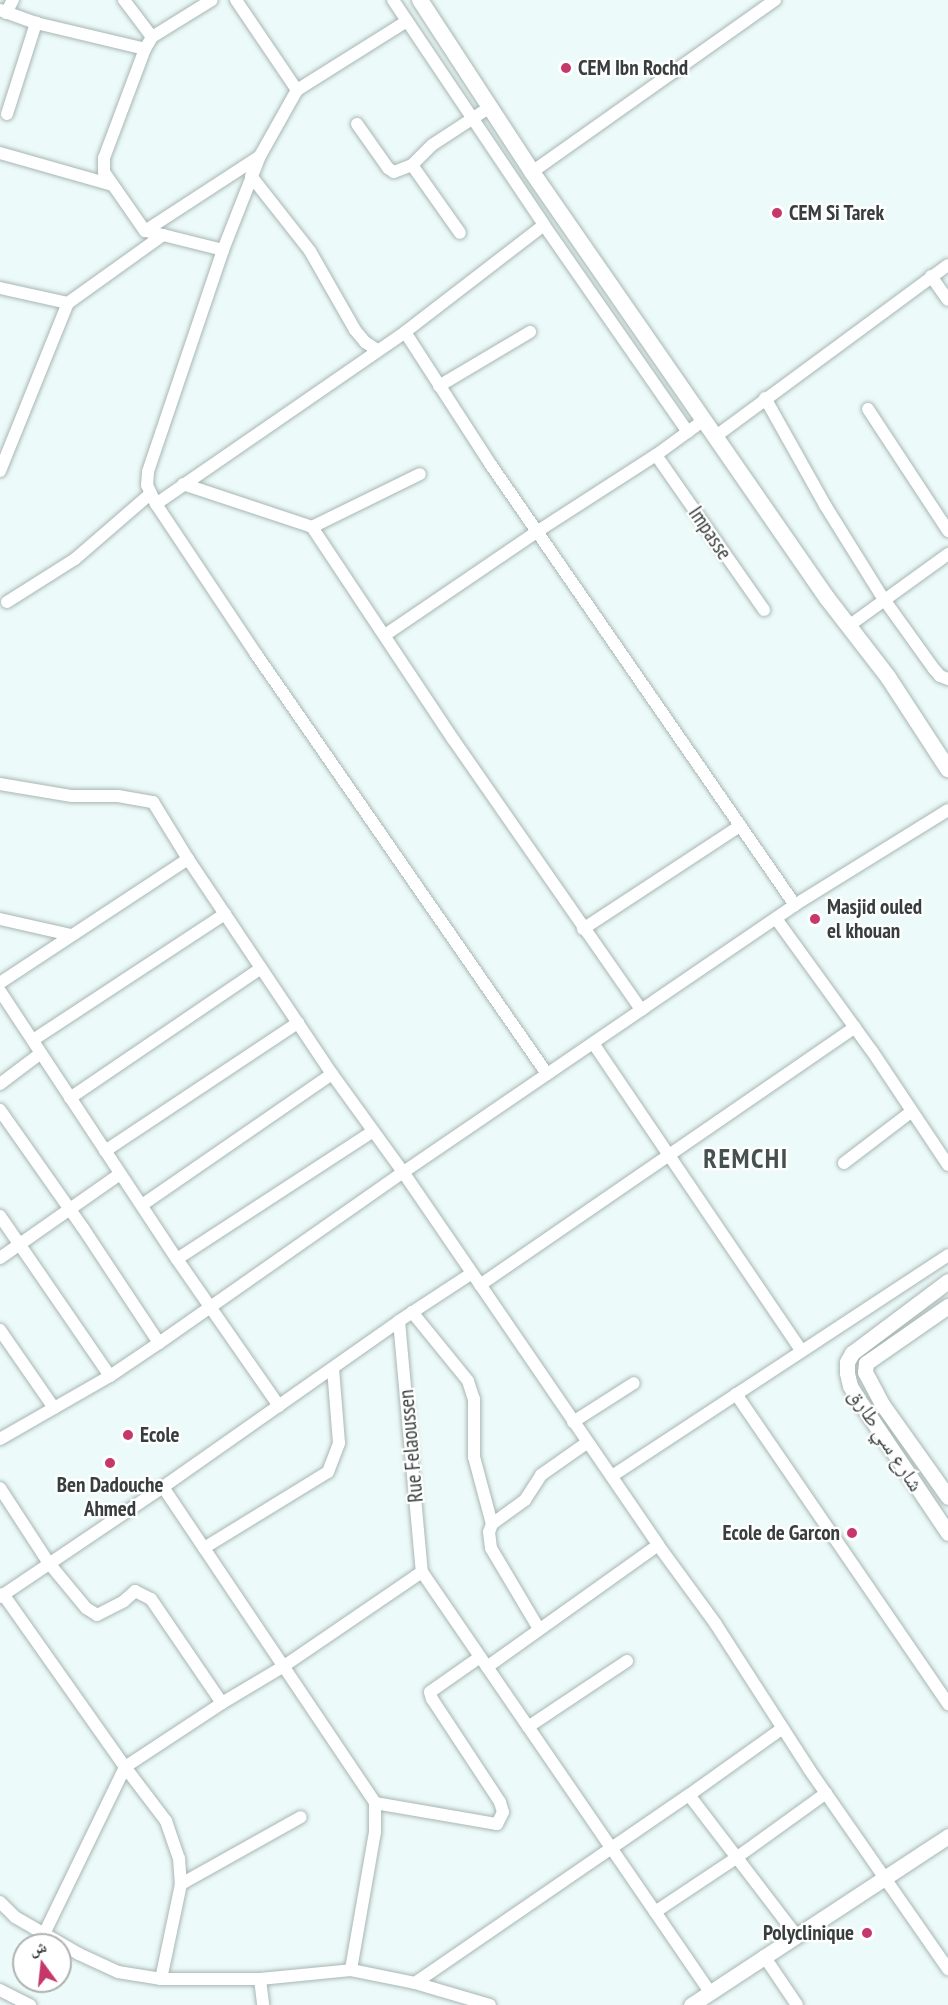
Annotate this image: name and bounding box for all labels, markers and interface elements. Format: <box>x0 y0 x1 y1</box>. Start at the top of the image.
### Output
place label: CEM Ibn Rochd <box>578 55 688 81</box>
marker: CEM Ibn Rochd <box>559 61 573 75</box>
place label: CEM Si Tarek <box>789 200 885 226</box>
marker: CEM Si Tarek <box>770 206 784 220</box>
street label: Impasse <box>683 502 737 564</box>
place label: Masjid ouled el khouan <box>827 894 922 944</box>
marker: Masjid ouled el khouan <box>808 912 822 926</box>
district label: REMCHI <box>703 1143 789 1175</box>
street label: شارع سي طارق <box>843 1384 929 1496</box>
street label: Rue Felaoussen <box>394 1389 428 1503</box>
place label: Ecole <box>140 1422 180 1448</box>
marker: Ecole <box>121 1428 135 1442</box>
marker: Ben Dadouche Ahmed <box>103 1456 117 1470</box>
place label: Ben Dadouche Ahmed <box>57 1472 163 1522</box>
place label: Ecole de Garcon <box>722 1520 840 1546</box>
marker: Ecole de Garcon <box>845 1526 859 1540</box>
place label: Polyclinique <box>763 1920 854 1946</box>
marker: Polyclinique <box>858 1924 876 1942</box>
north arrow <box>12 1933 72 1993</box>
text: ش <box>27 1936 49 1959</box>

